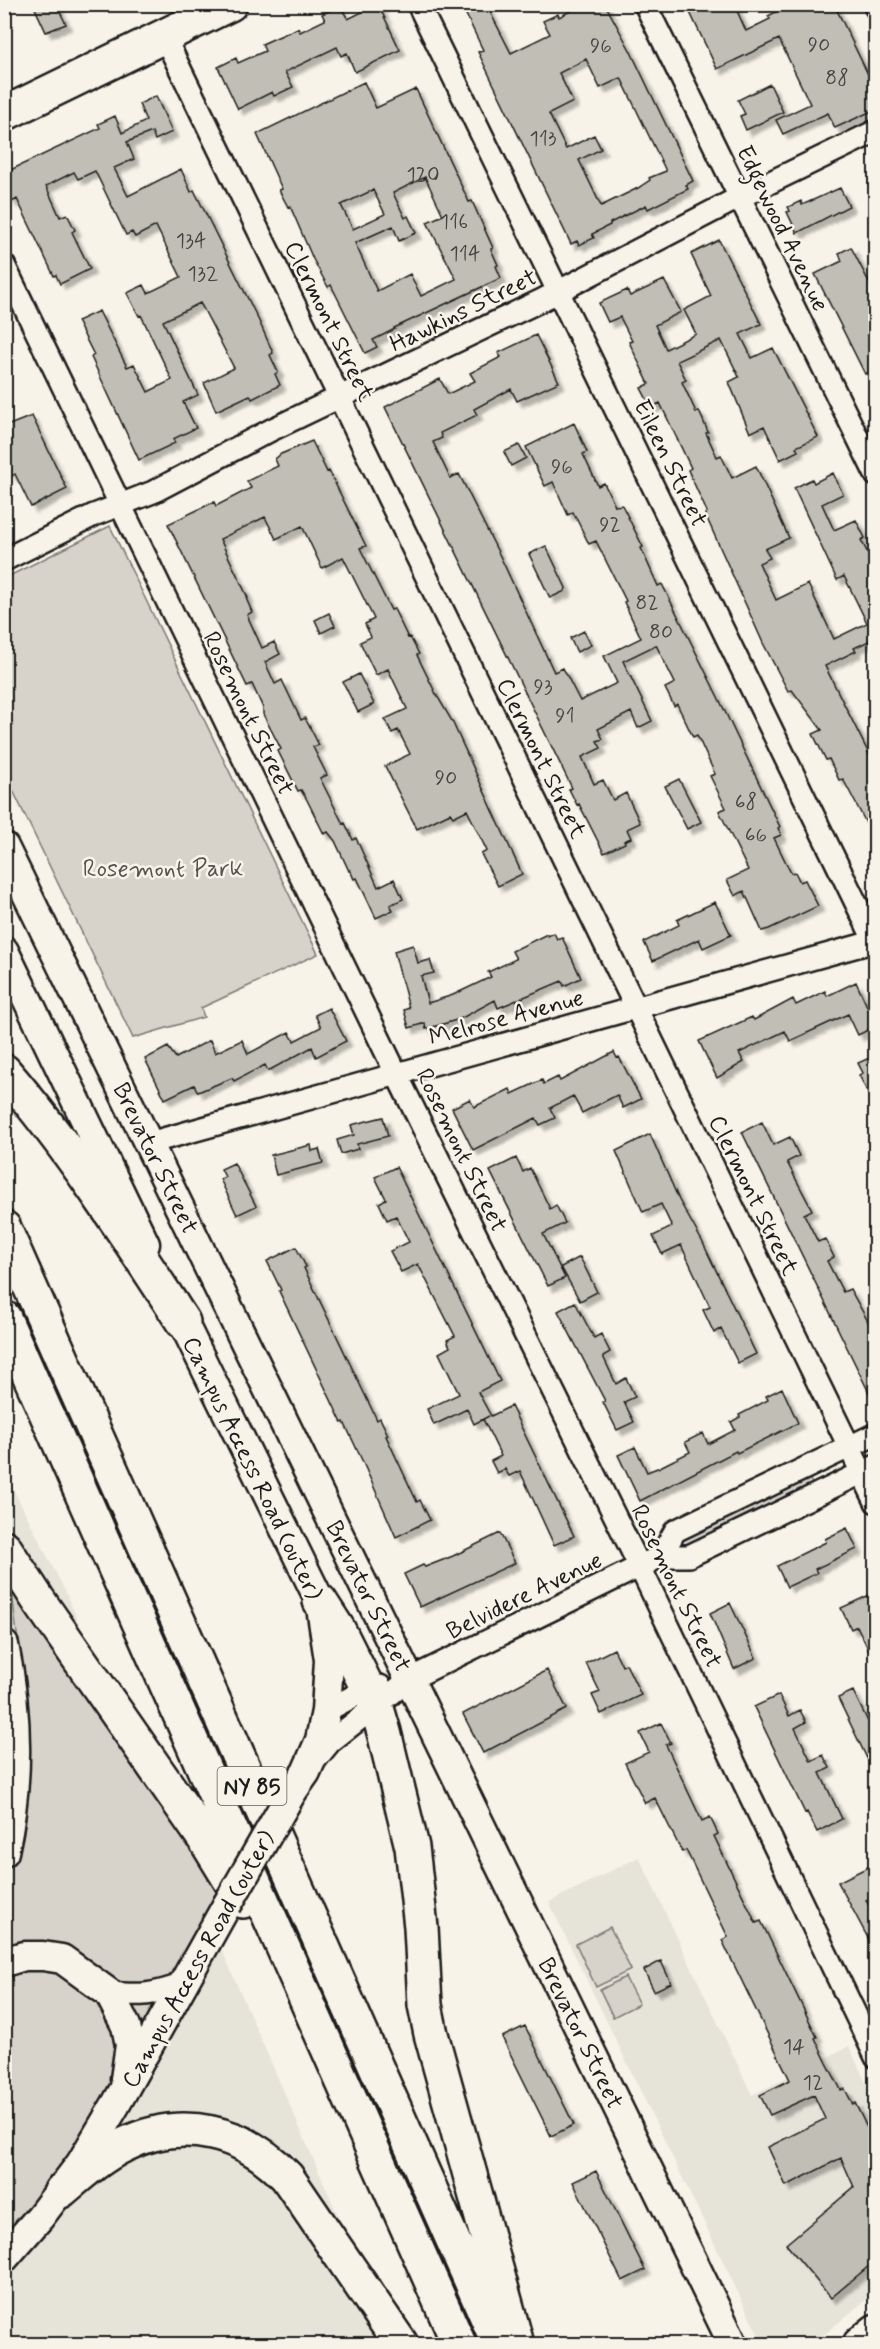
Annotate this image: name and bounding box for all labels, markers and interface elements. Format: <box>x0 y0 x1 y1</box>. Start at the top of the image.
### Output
house number: 90 <box>808 31 830 59</box>
house number: 96 <box>590 32 612 60</box>
house number: 88 <box>825 64 849 92</box>
house number: 113 <box>530 125 557 153</box>
street label: Edgewood Avenue <box>725 141 835 318</box>
house number: 120 <box>406 161 440 189</box>
house number: 116 <box>440 208 468 236</box>
house number: 134 <box>176 227 206 255</box>
street label: Clermont Street <box>276 236 381 407</box>
house number: 114 <box>450 240 480 268</box>
house number: 132 <box>188 260 218 288</box>
street label: Hawkins Street <box>385 262 543 360</box>
street label: Eileen Street <box>625 395 714 533</box>
house number: 96 <box>551 453 573 481</box>
house number: 92 <box>599 511 621 539</box>
house number: 82 <box>636 589 658 617</box>
house number: 80 <box>649 618 673 646</box>
street label: Rosemont Street <box>195 627 301 801</box>
street label: Clermont Street <box>488 673 593 844</box>
house number: 93 <box>533 673 553 701</box>
house number: 91 <box>555 702 575 730</box>
house number: 90 <box>435 764 457 792</box>
house number: 68 <box>735 788 757 816</box>
house number: 66 <box>745 821 767 849</box>
park label: Rosemont Park <box>83 854 243 885</box>
street label: Melrose Avenue <box>426 983 587 1054</box>
street label: Rosemont Street <box>408 1064 514 1238</box>
street label: Brevator Street <box>105 1078 205 1240</box>
street label: Clermont Street <box>700 1110 805 1281</box>
street label: Campus Access Road (outer) <box>174 1332 329 1606</box>
street label: Rosemont Street <box>623 1500 729 1674</box>
street label: Brevator Street <box>318 1516 418 1678</box>
street label: Belvidere Avenue <box>442 1545 608 1647</box>
road number: NY 85 <box>218 1767 286 1805</box>
street label: Campus Access Road (outer) <box>116 1825 283 2094</box>
street label: Brevator Street <box>530 1953 630 2115</box>
house number: 14 <box>783 2033 805 2061</box>
house number: 12 <box>803 2069 823 2097</box>

